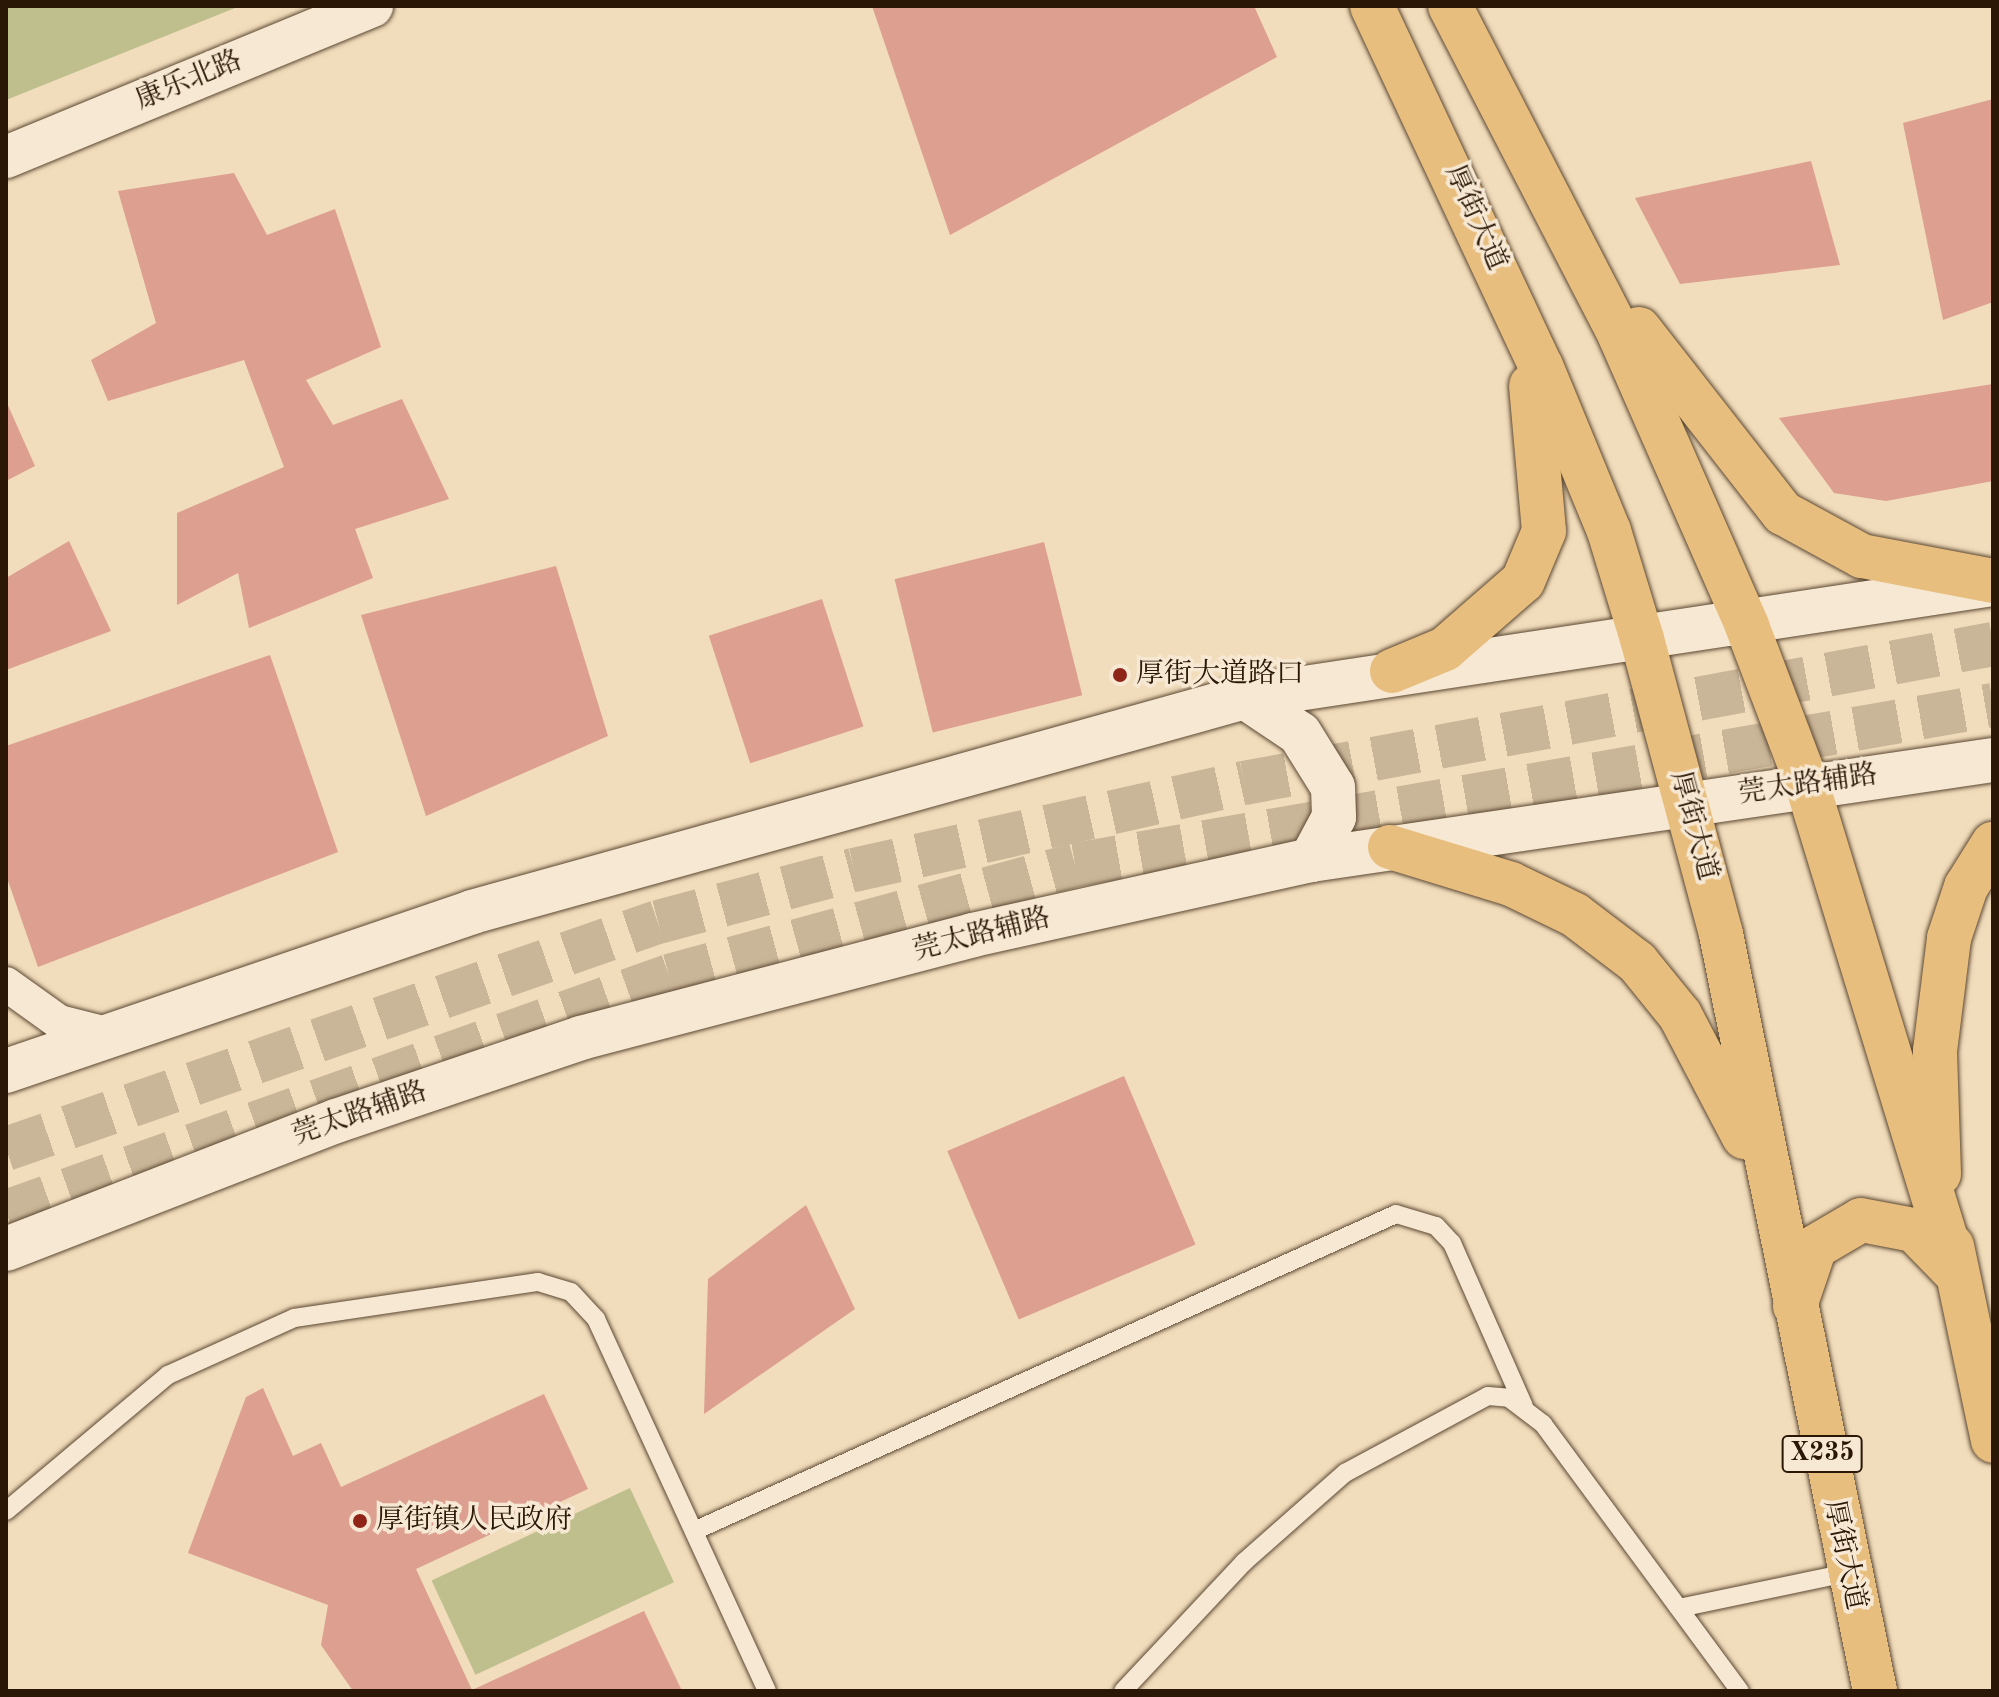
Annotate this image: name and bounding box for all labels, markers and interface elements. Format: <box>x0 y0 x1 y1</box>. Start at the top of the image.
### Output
street label: 康乐北路 <box>131 44 247 118</box>
street label: 厚街大道 <box>1437 160 1513 276</box>
place label: 厚街大道路口 <box>1136 658 1304 692</box>
marker: 厚街大道路口 <box>1111 666 1129 684</box>
street label: 莞太路辅路 <box>1736 759 1880 811</box>
street label: 厚街大道 <box>1662 768 1724 884</box>
street label: 莞太路辅路 <box>910 902 1054 968</box>
street label: 莞太路辅路 <box>288 1075 432 1153</box>
road number: X235 <box>1780 1432 1864 1476</box>
street label: 厚街大道 <box>1816 1497 1872 1613</box>
place label: 厚街镇人民政府 <box>376 1504 572 1538</box>
marker: 厚街镇人民政府 <box>351 1512 369 1530</box>

